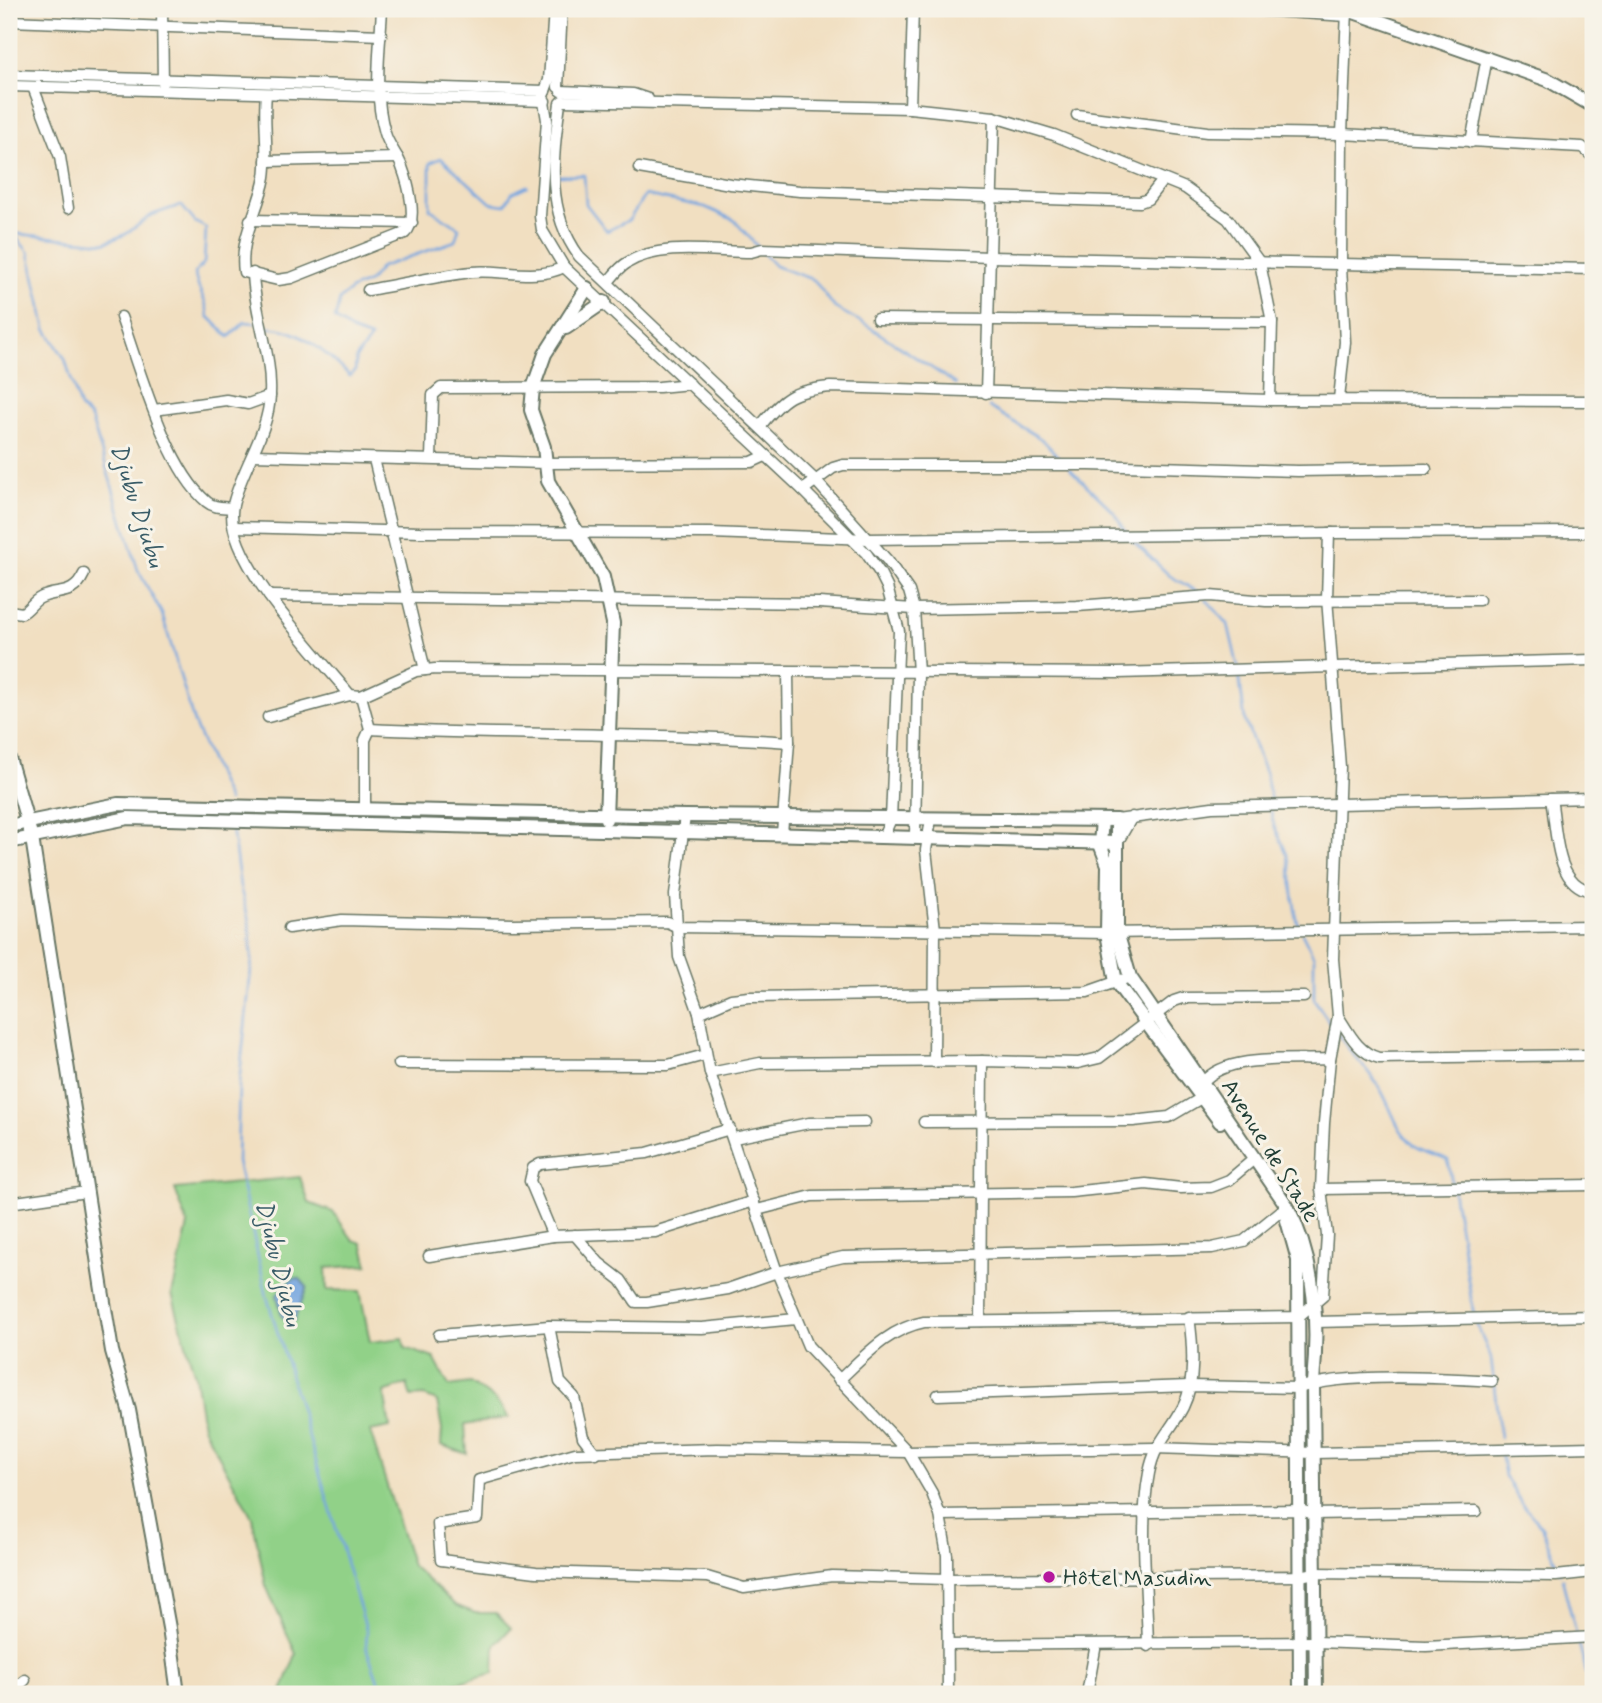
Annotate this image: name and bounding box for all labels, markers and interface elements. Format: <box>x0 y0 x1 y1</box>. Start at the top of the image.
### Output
water label: Djubu Djubu <box>102 440 172 572</box>
street label: Avenue de Stade <box>1213 1074 1325 1228</box>
water label: Djubu Djubu <box>247 1197 308 1330</box>
place label: Hôtel Masudin <box>1063 1564 1212 1594</box>
marker: Hôtel Masudin <box>1041 1569 1057 1585</box>

